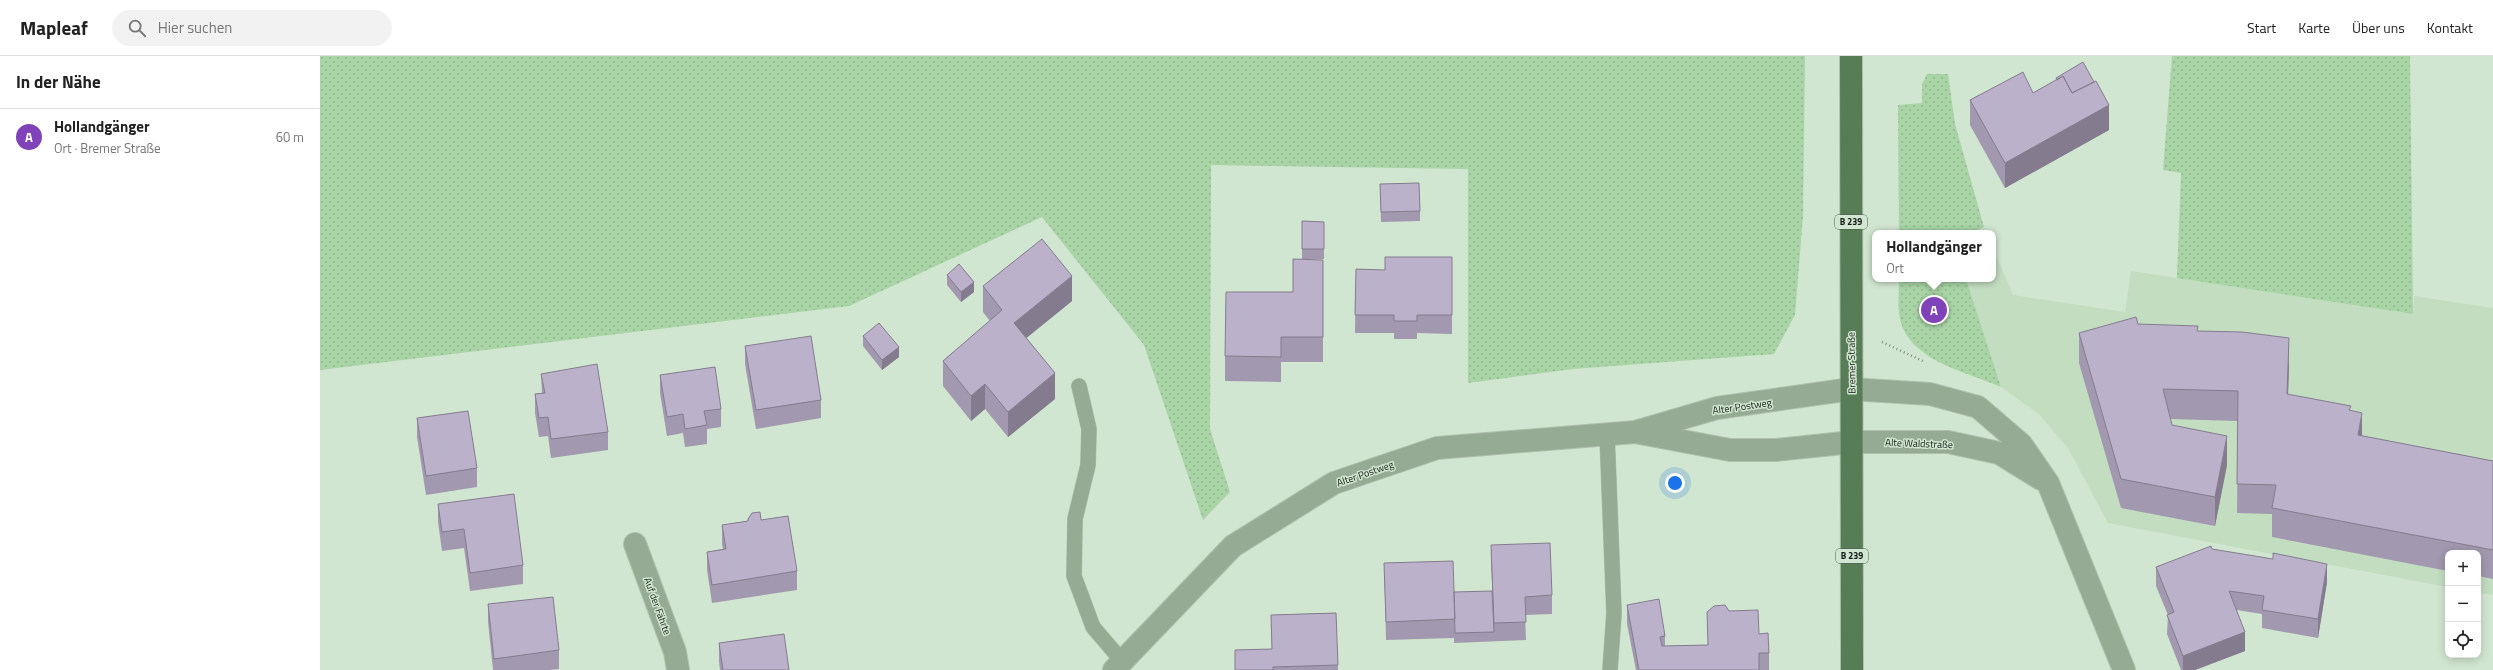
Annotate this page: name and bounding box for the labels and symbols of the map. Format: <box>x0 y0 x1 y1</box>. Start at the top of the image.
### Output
road number: B 239 <box>1835 215 1867 229</box>
pin: A <box>1921 295 1947 325</box>
street label: Bremer Straße <box>1843 332 1860 394</box>
street label: Alter Postweg <box>1712 395 1773 418</box>
street label: Alte Waldstraße <box>1885 435 1953 452</box>
street label: Alter Postweg <box>1335 457 1396 490</box>
your location <box>1665 473 1685 493</box>
road number: B 239 <box>1836 549 1868 563</box>
street label: Auf der Fährte <box>640 575 675 637</box>

